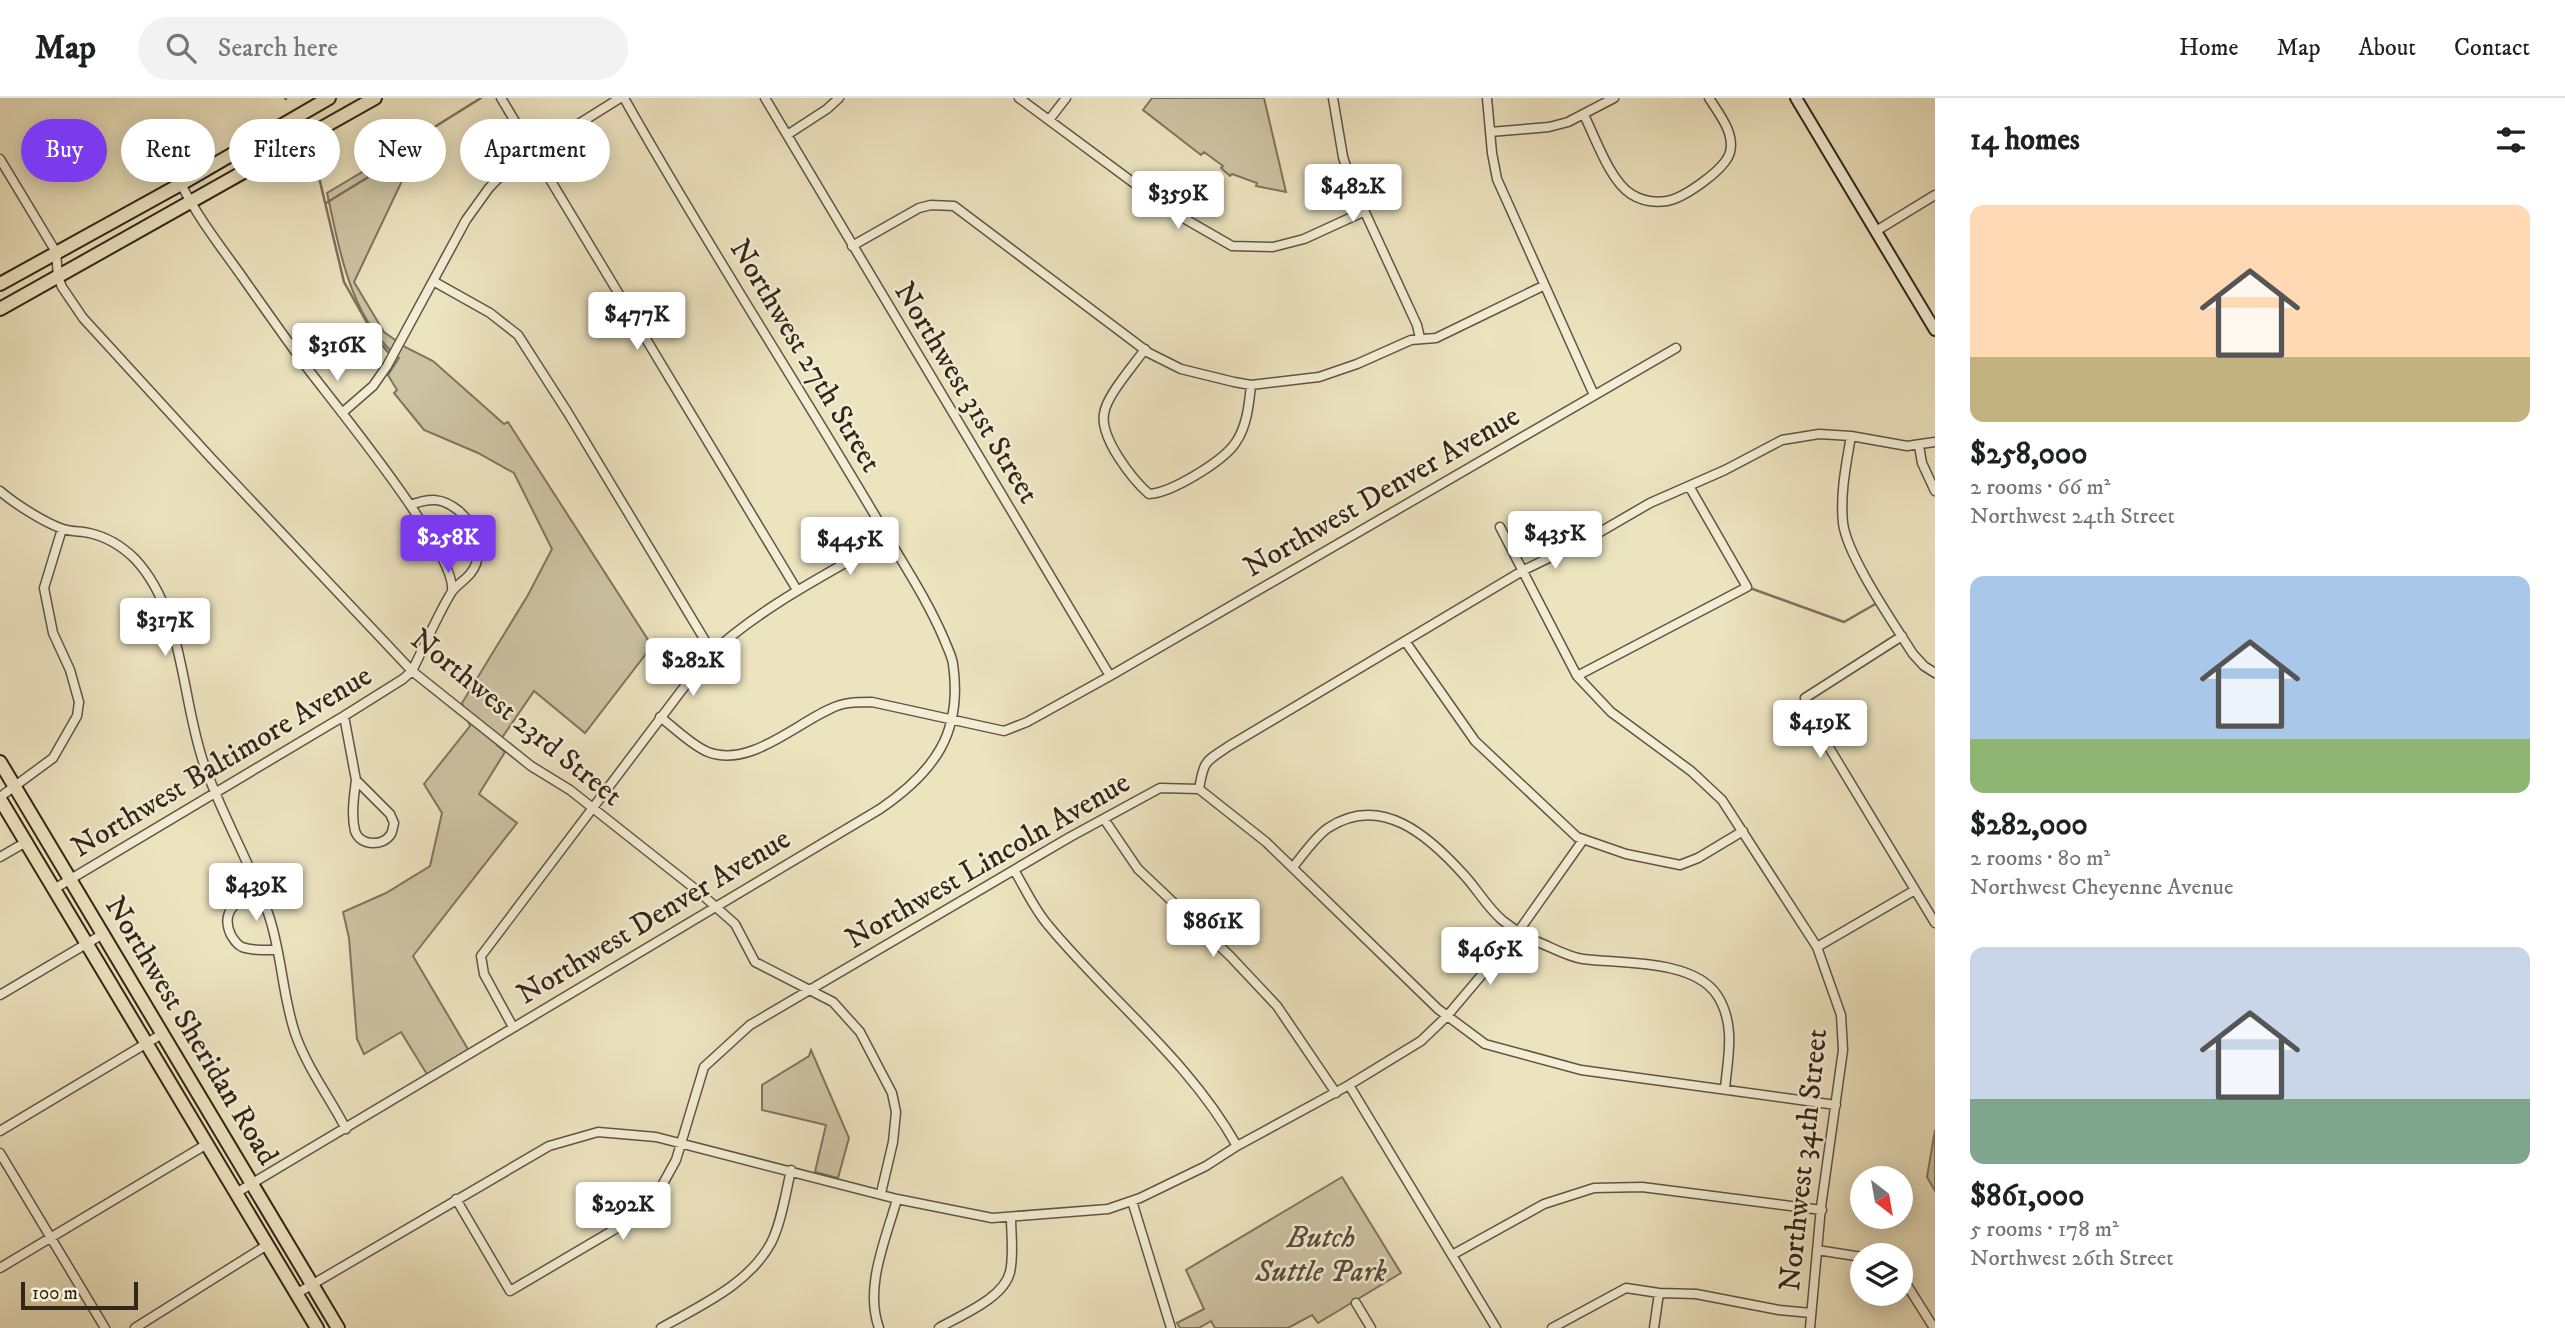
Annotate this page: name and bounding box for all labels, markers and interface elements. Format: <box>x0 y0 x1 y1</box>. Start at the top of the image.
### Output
search box <box>138 17 628 80</box>
text: Map <box>35 28 96 69</box>
icon: search <box>162 29 200 67</box>
text: Search here <box>218 32 338 65</box>
text: Home <box>2179 33 2238 63</box>
text: Map <box>2276 33 2321 63</box>
text: About <box>2359 33 2416 63</box>
text: Contact <box>2454 33 2530 63</box>
chip: Buy <box>21 119 107 182</box>
chip: Rent <box>121 119 215 182</box>
chip: Filters <box>229 119 340 182</box>
chip: New <box>354 119 446 182</box>
chip: Apartment <box>460 119 610 182</box>
icon: filters <box>2492 121 2530 159</box>
text: 14 homes <box>1970 122 2080 159</box>
pin: $482K <box>1304 164 1402 224</box>
pin: $359K <box>1129 172 1227 231</box>
text: $482K <box>1321 172 1385 201</box>
text: $359K <box>1148 179 1208 208</box>
street label: Northwest 27th Street <box>721 233 889 479</box>
icon: home <box>2187 250 2313 376</box>
street label: Northwest 31st Street <box>885 276 1047 510</box>
pin: $477K <box>588 292 686 352</box>
text: $477K <box>604 300 670 329</box>
pin: $316K <box>288 324 386 383</box>
text: $316K <box>308 331 366 360</box>
street label: Northwest Denver Avenue <box>1237 398 1527 586</box>
text: $258,000 <box>1970 436 2087 473</box>
text: 2 rooms · 66 m² <box>1970 473 2110 502</box>
text: Northwest 24th Street <box>1970 502 2175 531</box>
pin: $435K <box>1506 512 1604 571</box>
pin: $258K <box>399 516 497 575</box>
pin: $445K <box>801 518 899 577</box>
text: $435K <box>1524 519 1586 548</box>
text: $258K <box>417 523 479 552</box>
text: $445K <box>817 525 883 554</box>
pin: $317K <box>116 598 214 658</box>
text: $317K <box>136 606 194 635</box>
street label: Northwest 23rd Street <box>403 621 629 815</box>
icon: home <box>2187 621 2313 747</box>
pin: $282K <box>644 638 742 698</box>
text: $282K <box>662 646 724 675</box>
street label: Northwest Baltimore Avenue <box>65 658 379 866</box>
pin: $419K <box>1771 700 1869 760</box>
text: $419K <box>1789 708 1851 737</box>
street label: Northwest Lincoln Avenue <box>839 764 1137 958</box>
text: $282,000 <box>1970 807 2088 844</box>
street label: Northwest Denver Avenue <box>511 821 797 1013</box>
text: 2 rooms · 80 m² <box>1970 844 2110 873</box>
pin: $439K <box>207 864 305 923</box>
text: $439K <box>225 871 287 900</box>
text: Northwest Cheyenne Avenue <box>1970 873 2234 902</box>
street label: Northwest Sheridan Road <box>96 890 286 1172</box>
pin: $861K <box>1164 900 1262 959</box>
text: $861K <box>1183 907 1243 936</box>
pin: $465K <box>1441 928 1539 987</box>
text: $465K <box>1457 935 1523 964</box>
icon: home <box>2187 992 2313 1118</box>
street label: Northwest 34th Street <box>1772 1027 1836 1293</box>
north arrow <box>1850 1166 1913 1228</box>
map controls <box>1850 1166 1913 1306</box>
text: $861,000 <box>1970 1178 2084 1215</box>
pin: $292K <box>574 1182 672 1242</box>
text: $292K <box>592 1190 654 1219</box>
text: 5 rooms · 178 m² <box>1970 1215 2119 1244</box>
park label: Butch Suttle Park <box>1254 1220 1387 1291</box>
button: layers <box>1850 1243 1913 1306</box>
text: Northwest 26th Street <box>1970 1244 2174 1273</box>
scale bar <box>21 1279 138 1311</box>
text: 100 m <box>32 1282 78 1305</box>

